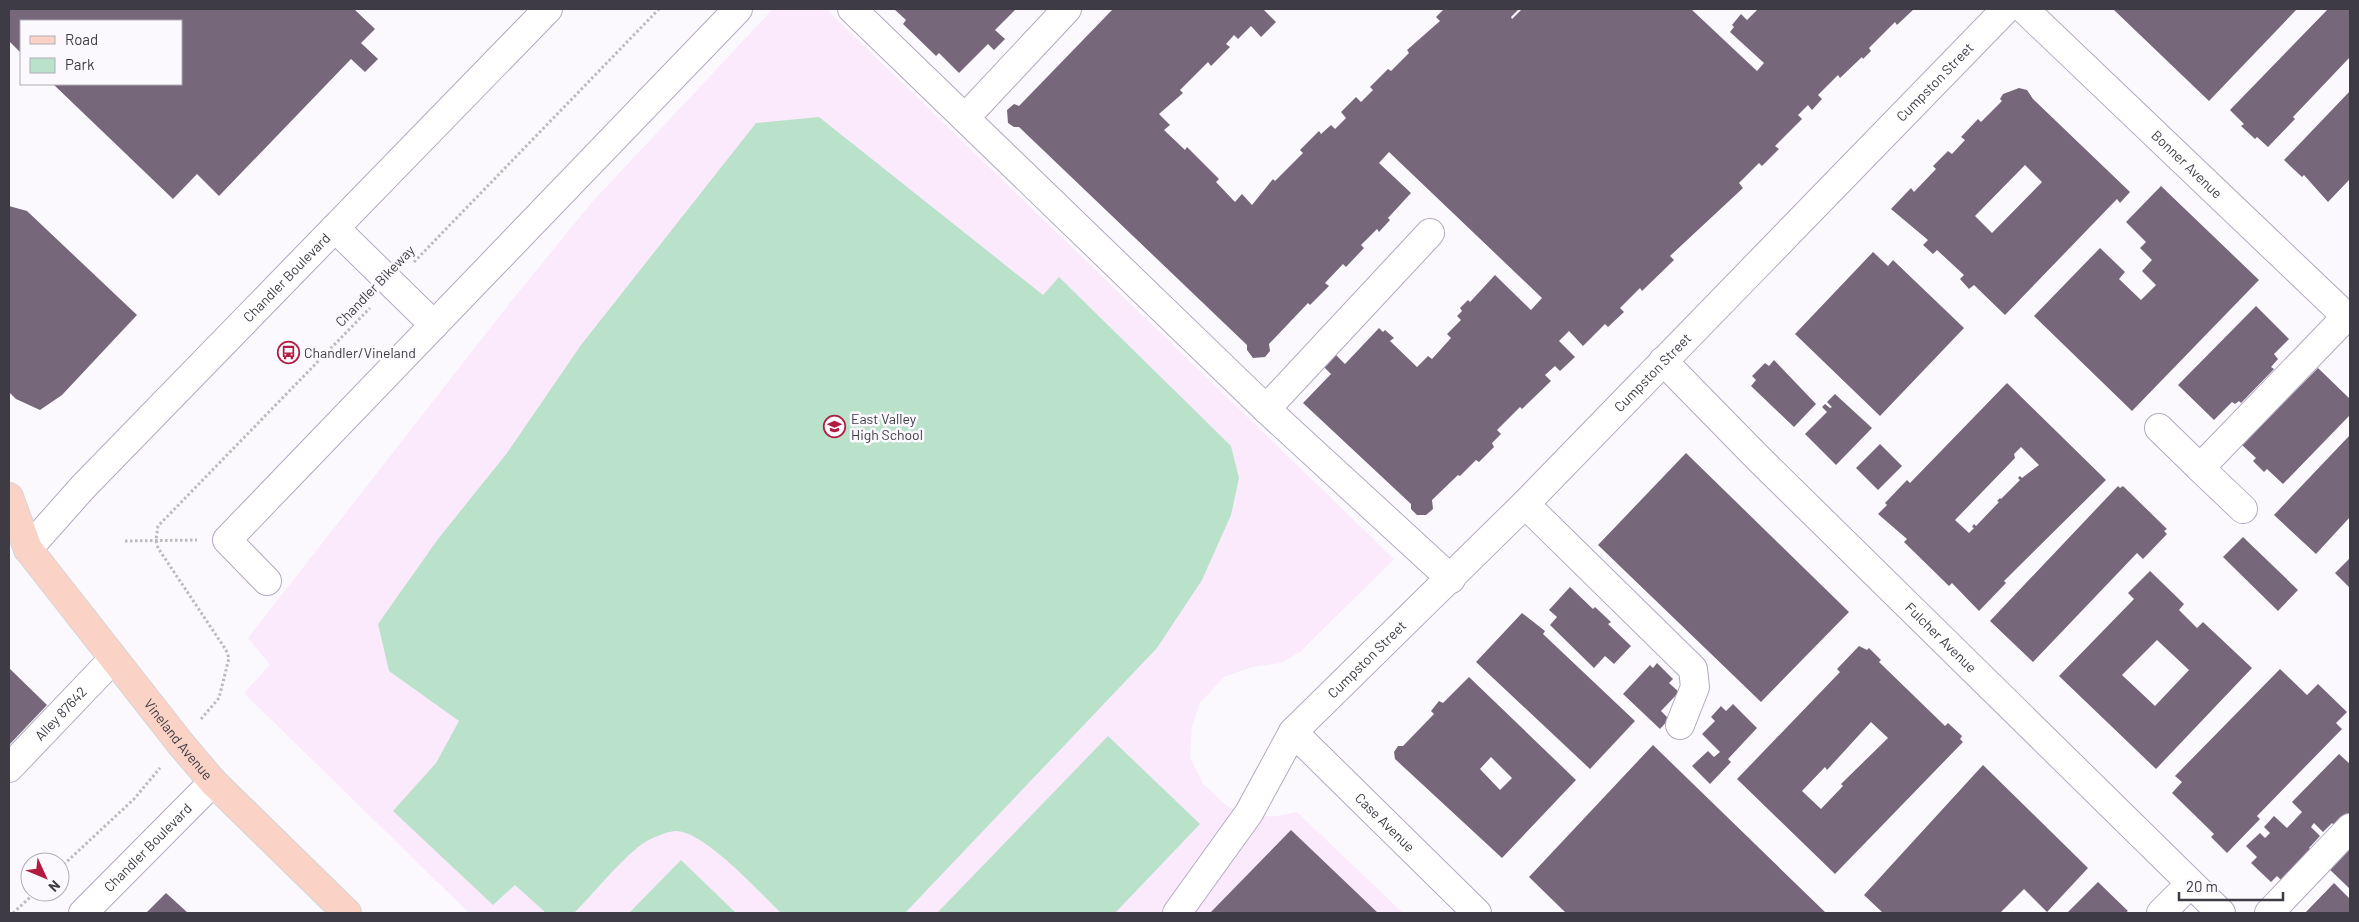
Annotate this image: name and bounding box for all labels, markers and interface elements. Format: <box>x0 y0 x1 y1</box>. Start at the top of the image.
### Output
legend <box>20 20 182 85</box>
text: Road <box>65 30 98 48</box>
street label: Cumpston Street <box>1893 39 1977 125</box>
text: Park <box>65 55 95 73</box>
street label: Bonner Avenue <box>2148 126 2226 202</box>
street label: Chandler Boulevard <box>239 229 333 325</box>
street label: Chandler Bikeway <box>331 241 418 330</box>
street label: Cumpston Street <box>1610 329 1694 415</box>
bus stop icon: Chandler/Vineland <box>276 341 300 365</box>
place label: Chandler/Vineland <box>304 344 416 361</box>
place label: East Valley High School <box>851 410 923 443</box>
school or university icon: East Valley High School <box>823 415 847 439</box>
street label: Fulcher Avenue <box>1902 599 1980 676</box>
street label: Cumpston Street <box>1324 617 1409 701</box>
street label: Alley 87642 <box>31 683 90 744</box>
street label: Vineland Avenue <box>141 695 217 783</box>
street label: Case Avenue <box>1352 789 1419 855</box>
street label: Chandler Boulevard <box>100 800 195 895</box>
north arrow <box>20 852 70 902</box>
scale bar <box>2179 870 2283 902</box>
text: N <box>45 877 64 896</box>
text: 20 m <box>2186 877 2218 895</box>

